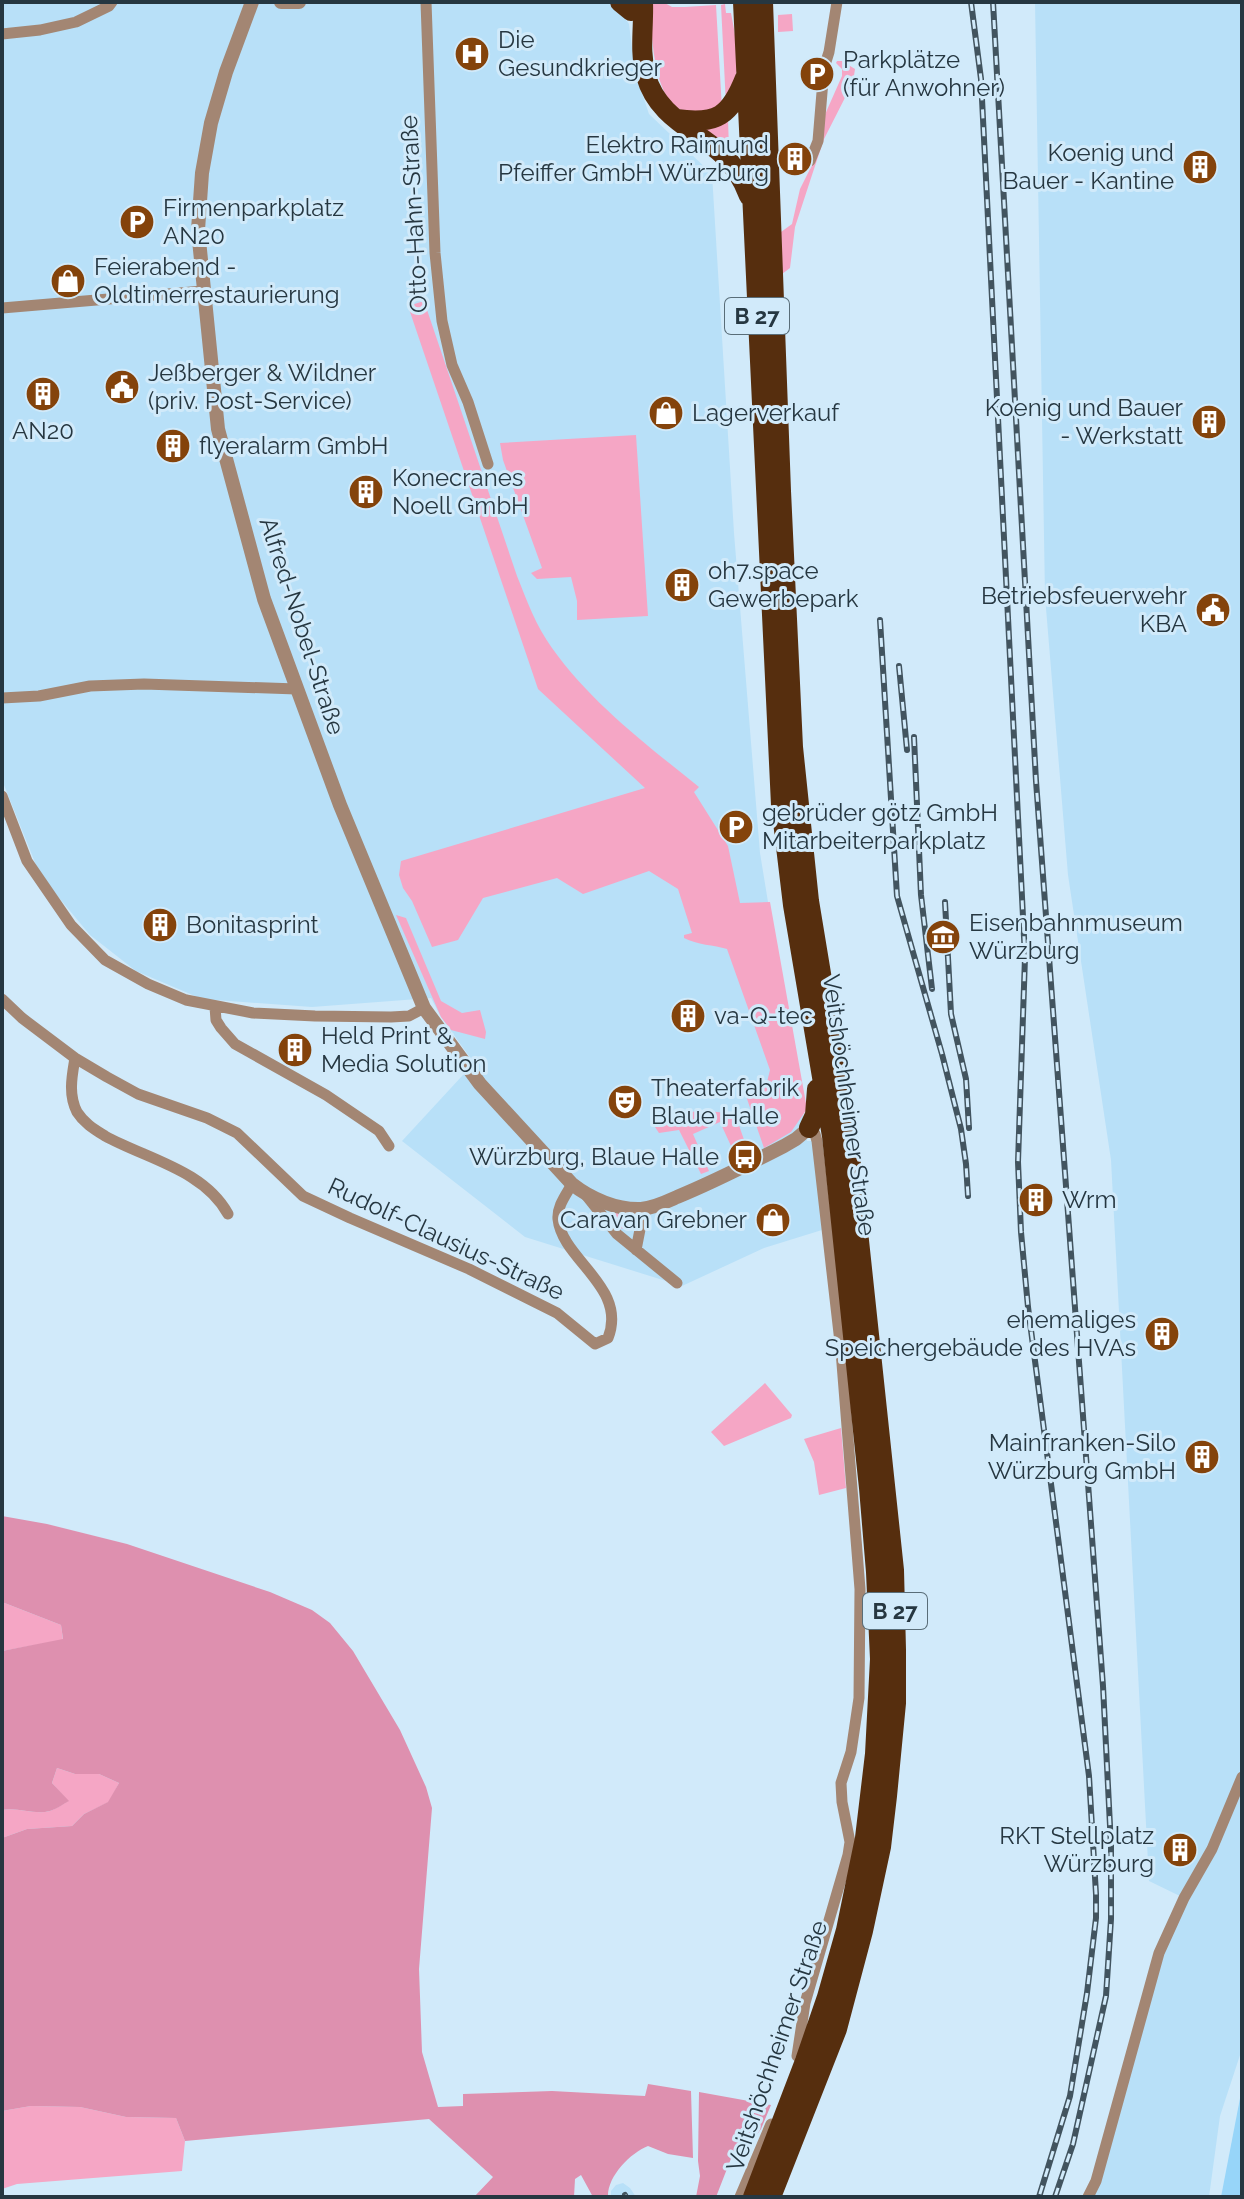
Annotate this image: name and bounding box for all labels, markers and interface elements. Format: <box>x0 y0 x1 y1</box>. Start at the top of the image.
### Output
place label: Die Gesundkrieger <box>498 25 662 82</box>
hospital icon: Die Gesundkrieger <box>453 35 491 73</box>
place label: Parkplätze (für Anwohner) <box>843 45 1005 102</box>
parking icon: Parkplätze (für Anwohner) <box>798 55 836 93</box>
street label: Otto-Hahn-Straße <box>394 114 433 314</box>
place label: Elektro Raimund Pfeiffer GmbH Würzburg <box>498 130 769 187</box>
place label: Koenig und Bauer - Kantine <box>1003 138 1174 195</box>
building icon: Elektro Raimund Pfeiffer GmbH Würzburg <box>776 140 814 178</box>
building icon: Koenig und Bauer - Kantine <box>1181 148 1219 186</box>
place label: Firmenparkplatz AN20 <box>163 193 344 250</box>
parking icon: Firmenparkplatz AN20 <box>118 203 156 241</box>
place label: Feierabend - Oldtimerrestaurierung <box>94 252 340 309</box>
shop icon: Feierabend - Oldtimerrestaurierung <box>49 262 87 300</box>
road number: B 27 <box>725 298 789 334</box>
place label: Jeßberger & Wildner (priv. Post-Service) <box>148 358 377 415</box>
public building icon: Jeßberger & Wildner (priv. Post-Service) <box>103 368 141 406</box>
building icon: AN20 <box>24 375 62 413</box>
place label: Koenig und Bauer - Werkstatt <box>985 393 1184 450</box>
shop icon: Lagerverkauf <box>647 394 685 432</box>
place label: Lagerverkauf <box>692 398 840 427</box>
building icon: Koenig und Bauer - Werkstatt <box>1190 403 1228 441</box>
place label: AN20 <box>12 416 74 445</box>
building icon: flyeralarm GmbH <box>154 427 192 465</box>
place label: flyeralarm GmbH <box>199 431 388 460</box>
place label: Konecranes Noell GmbH <box>392 463 529 520</box>
building icon: Konecranes Noell GmbH <box>347 473 385 511</box>
street label: Alfred-Nobel-Straße <box>254 514 351 738</box>
place label: oh7.space Gewerbepark <box>708 556 859 613</box>
building icon: oh7.space Gewerbepark <box>663 566 701 604</box>
place label: Betriebsfeuerwehr KBA <box>981 581 1188 638</box>
public building icon: Betriebsfeuerwehr KBA <box>1194 591 1232 629</box>
place label: gebrüder götz GmbH Mitarbeiterparkplatz <box>762 798 998 855</box>
parking icon: gebrüder götz GmbH Mitarbeiterparkplatz <box>717 808 755 846</box>
building icon: Bonitasprint <box>141 906 179 944</box>
place label: Eisenbahnmuseum Würzburg <box>969 908 1183 965</box>
place label: Bonitasprint <box>186 910 319 939</box>
museum icon: Eisenbahnmuseum Würzburg <box>924 918 962 956</box>
street label: Veitshöchheimer Straße <box>817 972 882 1238</box>
building icon: va-Q-tec <box>669 997 707 1035</box>
place label: va-Q-tec <box>714 1001 813 1030</box>
place label: Held Print & Media Solution <box>321 1021 486 1078</box>
building icon: Held Print & Media Solution <box>276 1031 314 1069</box>
place label: Theaterfabrik Blaue Halle <box>651 1073 799 1130</box>
theatre icon: Theaterfabrik Blaue Halle <box>606 1083 644 1121</box>
bus stop icon: Würzburg, Blaue Halle <box>726 1138 764 1176</box>
place label: Würzburg, Blaue Halle <box>469 1142 719 1171</box>
street label: Rudolf-Clausius-Straße <box>324 1171 569 1306</box>
building icon: Wrm <box>1017 1181 1055 1219</box>
place label: Wrm <box>1062 1185 1117 1214</box>
shop icon: Caravan Grebner <box>754 1201 792 1239</box>
place label: Caravan Grebner <box>560 1205 748 1234</box>
place label: ehemaliges Speichergebäude des HVAs <box>825 1305 1136 1362</box>
building icon: ehemaliges Speichergebäude des HVAs <box>1143 1315 1181 1353</box>
place label: Mainfranken-Silo Würzburg GmbH <box>988 1428 1176 1485</box>
building icon: Mainfranken-Silo Würzburg GmbH <box>1183 1438 1221 1476</box>
road number: B 27 <box>863 1593 927 1629</box>
place label: RKT Stellplatz Würzburg <box>999 1821 1154 1878</box>
building icon: RKT Stellplatz Würzburg <box>1161 1831 1199 1869</box>
street label: Veitshöchheimer Straße <box>720 1916 833 2175</box>

